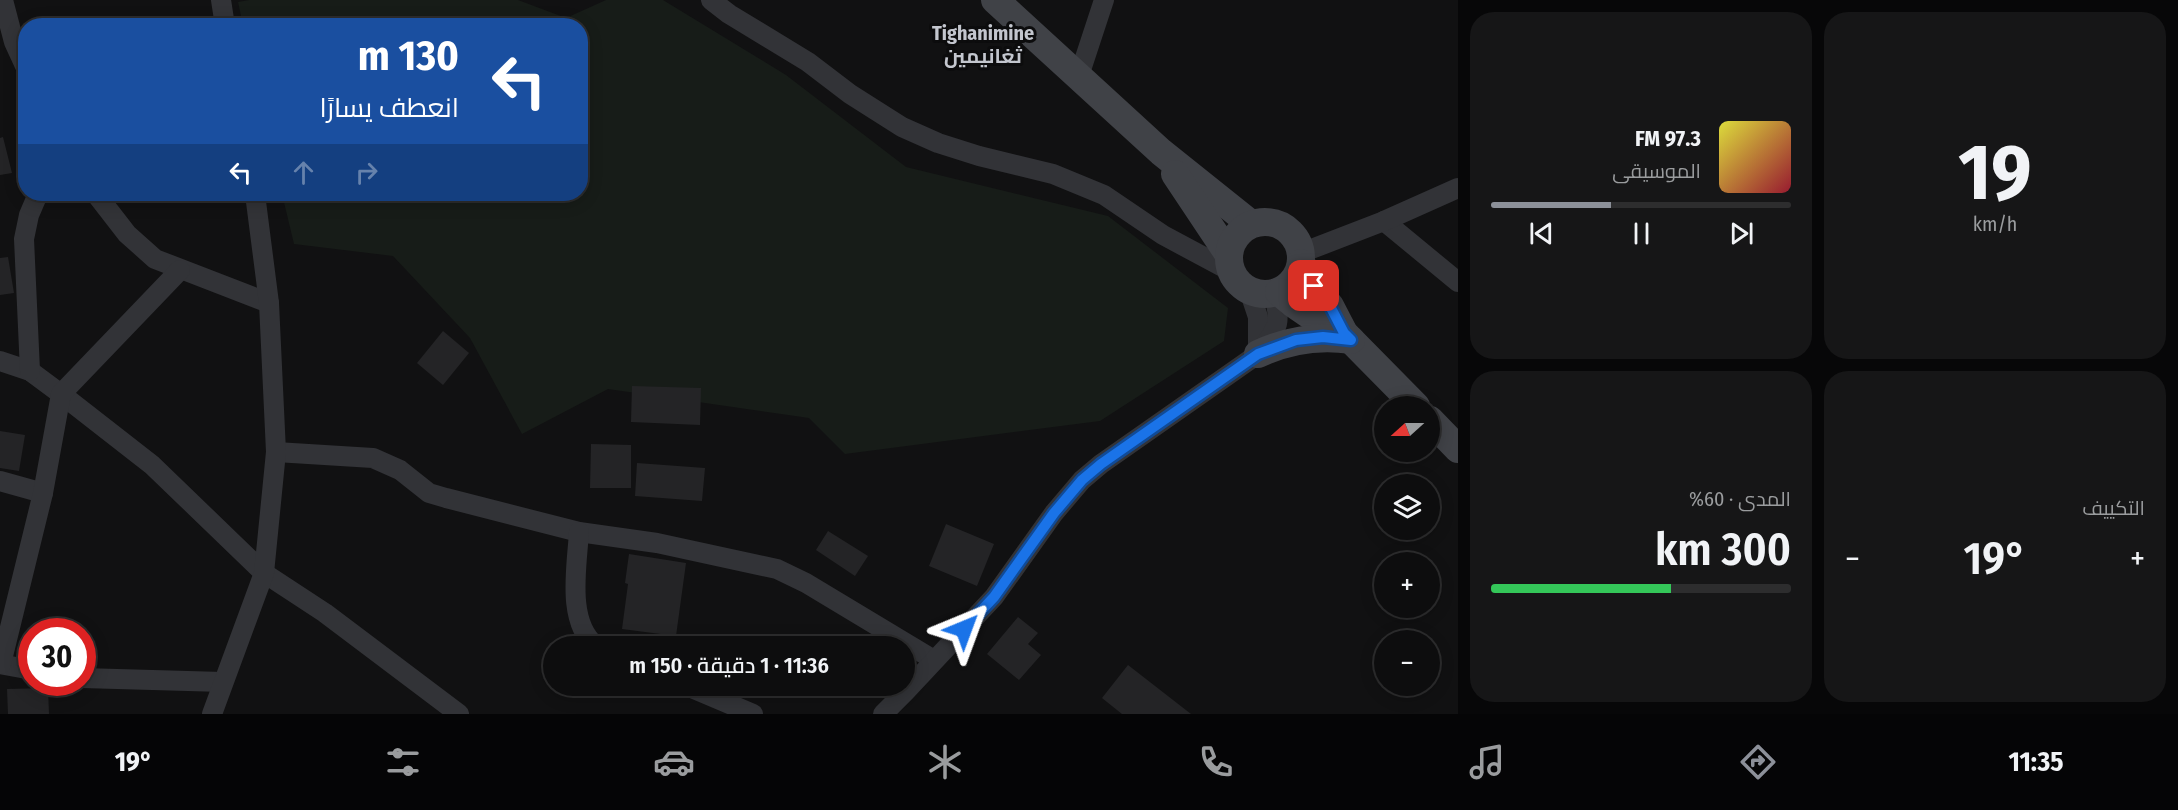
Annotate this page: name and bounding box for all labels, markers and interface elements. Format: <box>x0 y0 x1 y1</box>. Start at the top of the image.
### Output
district label: Tighanimine ثغانيمين <box>932 21 1034 68</box>
text: 130 m <box>358 31 459 81</box>
icon: left <box>480 42 558 120</box>
text: انعطف يسارًا <box>320 92 459 124</box>
text: 97.3 FM <box>1635 125 1701 152</box>
text: 19 <box>1958 126 2032 220</box>
icon: left <box>224 156 257 189</box>
icon: ahead <box>287 156 320 189</box>
icon: right <box>350 156 383 189</box>
text: الموسيقى <box>1612 159 1701 183</box>
text: km/h <box>1973 212 2017 236</box>
icon: previous <box>1525 217 1558 250</box>
icon: pause <box>1625 217 1658 250</box>
icon: next <box>1725 217 1758 250</box>
pin <box>1288 260 1339 311</box>
icon: arrive <box>1297 269 1330 302</box>
north arrow <box>1374 396 1440 462</box>
map controls <box>1374 396 1440 696</box>
button: layers <box>1374 474 1440 540</box>
text: المدى · 60% <box>1689 487 1791 511</box>
text: التكييف <box>2082 496 2145 520</box>
text: 300 km <box>1655 523 1791 577</box>
text: 19° <box>1964 532 2026 586</box>
text: − <box>1845 539 1860 579</box>
text: + <box>2130 539 2145 579</box>
button: + <box>1374 552 1440 618</box>
position arrow <box>932 597 996 661</box>
speed limit sign: 30 <box>18 618 96 696</box>
button: − <box>1374 630 1440 696</box>
text: 11:36 · 1 دقيقة · 150 m <box>629 652 829 679</box>
icon: filters <box>382 741 424 783</box>
icon: car <box>653 741 695 783</box>
icon: climate <box>924 741 966 783</box>
icon: phone <box>1195 741 1237 783</box>
icon: music <box>1466 741 1508 783</box>
icon: directions <box>1737 741 1779 783</box>
text: 19° <box>115 746 153 778</box>
text: 11:35 <box>2008 746 2063 778</box>

